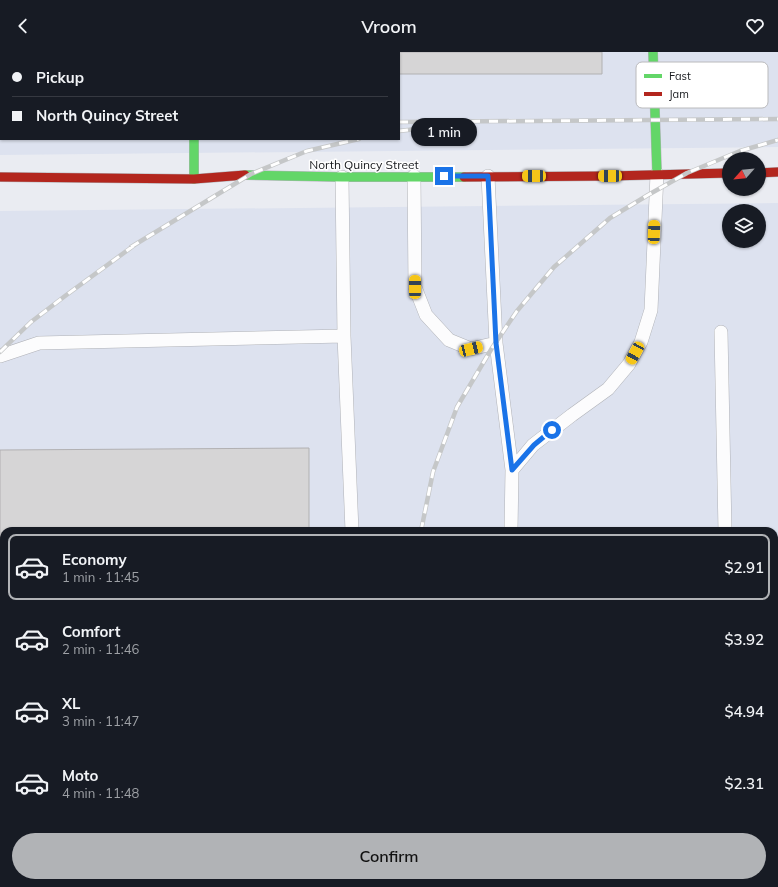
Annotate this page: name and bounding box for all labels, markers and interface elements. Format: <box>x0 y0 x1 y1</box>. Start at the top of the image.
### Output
icon: back <box>12 15 34 37</box>
text: Vroom <box>361 15 417 38</box>
icon: heart <box>744 15 766 37</box>
legend <box>636 62 768 108</box>
text: Pickup <box>36 68 84 87</box>
text: Fast <box>669 69 691 83</box>
text: Jam <box>669 87 689 101</box>
text: North Quincy Street <box>36 106 178 125</box>
callout: 1 min <box>411 118 477 146</box>
text: 1 min <box>427 124 461 140</box>
north arrow <box>722 152 766 196</box>
map controls <box>722 152 766 248</box>
street label: North Quincy Street <box>309 157 419 172</box>
route end <box>435 167 453 185</box>
car <box>522 170 546 182</box>
car <box>598 170 622 182</box>
button: layers <box>722 204 766 248</box>
car <box>648 220 660 244</box>
car <box>409 275 421 299</box>
car <box>458 340 484 358</box>
car <box>624 340 646 366</box>
route start <box>543 421 561 439</box>
icon: car <box>14 549 50 585</box>
text: Economy <box>62 550 127 569</box>
text: $2.91 <box>724 558 764 577</box>
text: 1 min · 11:45 <box>62 569 139 585</box>
icon: car <box>14 621 50 657</box>
text: Comfort <box>62 622 120 641</box>
text: $3.92 <box>724 630 764 649</box>
text: 2 min · 11:46 <box>62 641 139 657</box>
icon: car <box>14 693 50 729</box>
text: XL <box>62 694 80 713</box>
text: $4.94 <box>724 702 764 721</box>
text: 3 min · 11:47 <box>62 713 139 729</box>
icon: car <box>14 765 50 801</box>
text: Moto <box>62 766 98 785</box>
text: $2.31 <box>724 774 764 793</box>
text: 4 min · 11:48 <box>62 785 139 801</box>
button: Confirm <box>12 833 766 879</box>

